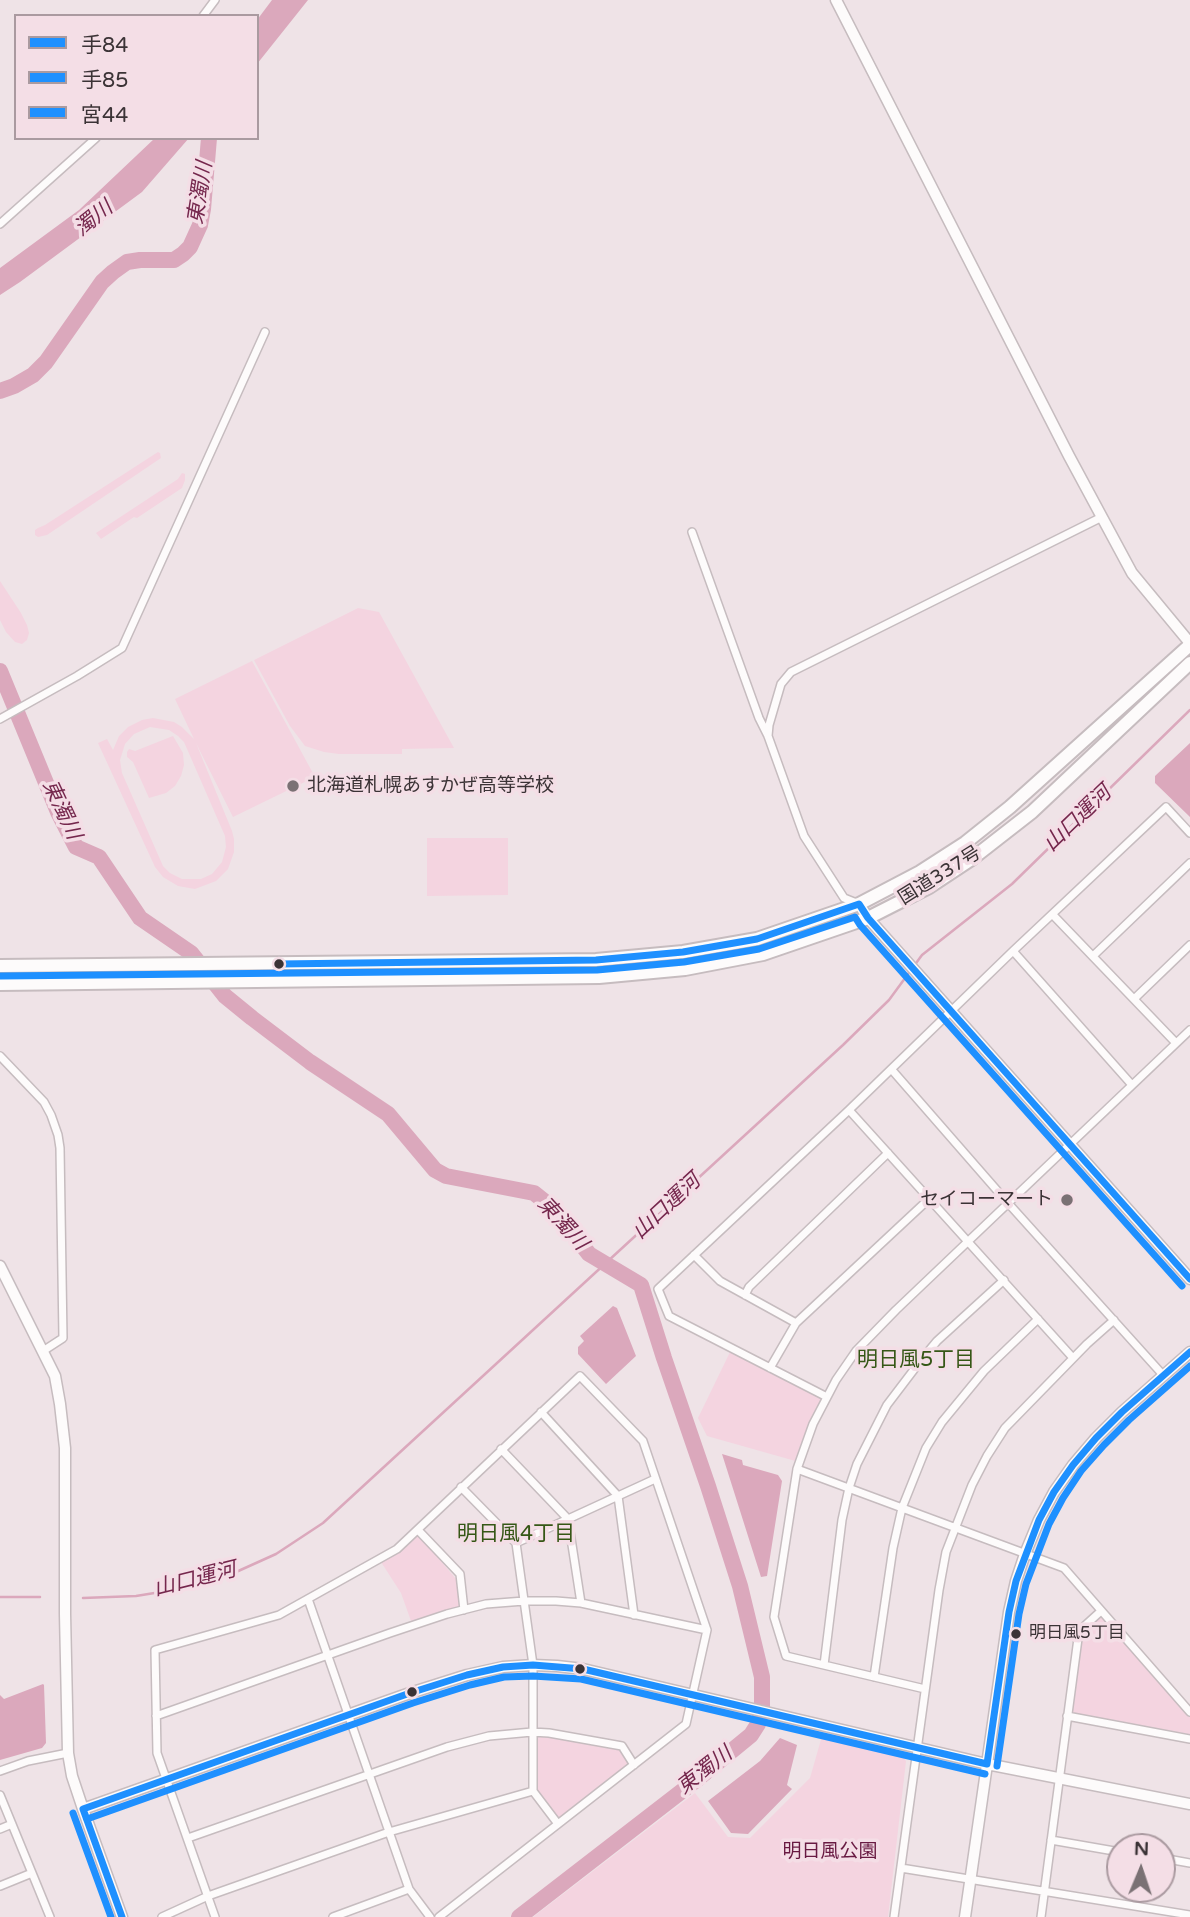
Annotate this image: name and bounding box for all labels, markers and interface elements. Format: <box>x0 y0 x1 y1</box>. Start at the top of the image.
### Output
legend <box>14 14 259 140</box>
text: 手84 <box>81 33 128 58</box>
text: 手85 <box>81 68 128 93</box>
text: 宮44 <box>81 103 128 128</box>
water label: 東濁川 <box>184 160 218 226</box>
water label: 濁川 <box>70 196 118 242</box>
place label: 北海道札幌あすかぜ高等学校 <box>307 775 554 797</box>
water label: 東濁川 <box>36 776 86 844</box>
marker: 北海道札幌あすかぜ高等学校 <box>285 778 301 794</box>
water label: 山口運河 <box>1039 781 1117 857</box>
street label: 国道337号 <box>895 842 985 910</box>
unlabelled marker <box>272 957 286 971</box>
water label: 山口運河 <box>628 1169 706 1245</box>
place label: セイコーマート <box>920 1189 1053 1211</box>
water label: 東濁川 <box>532 1192 592 1256</box>
marker: セイコーマート <box>1059 1192 1075 1208</box>
district label: 明日風5丁目 <box>857 1347 975 1373</box>
district label: 明日風4丁目 <box>457 1521 575 1547</box>
water label: 山口運河 <box>151 1558 239 1602</box>
place label: 明日風5丁目 <box>1029 1624 1125 1644</box>
marker: 明日風5丁目 <box>1009 1627 1023 1641</box>
unlabelled marker <box>573 1662 587 1676</box>
unlabelled marker <box>405 1685 419 1699</box>
water label: 東濁川 <box>672 1742 738 1800</box>
north arrow <box>1106 1833 1176 1903</box>
text: N <box>1134 1838 1150 1860</box>
park label: 明日風公園 <box>783 1841 877 1863</box>

